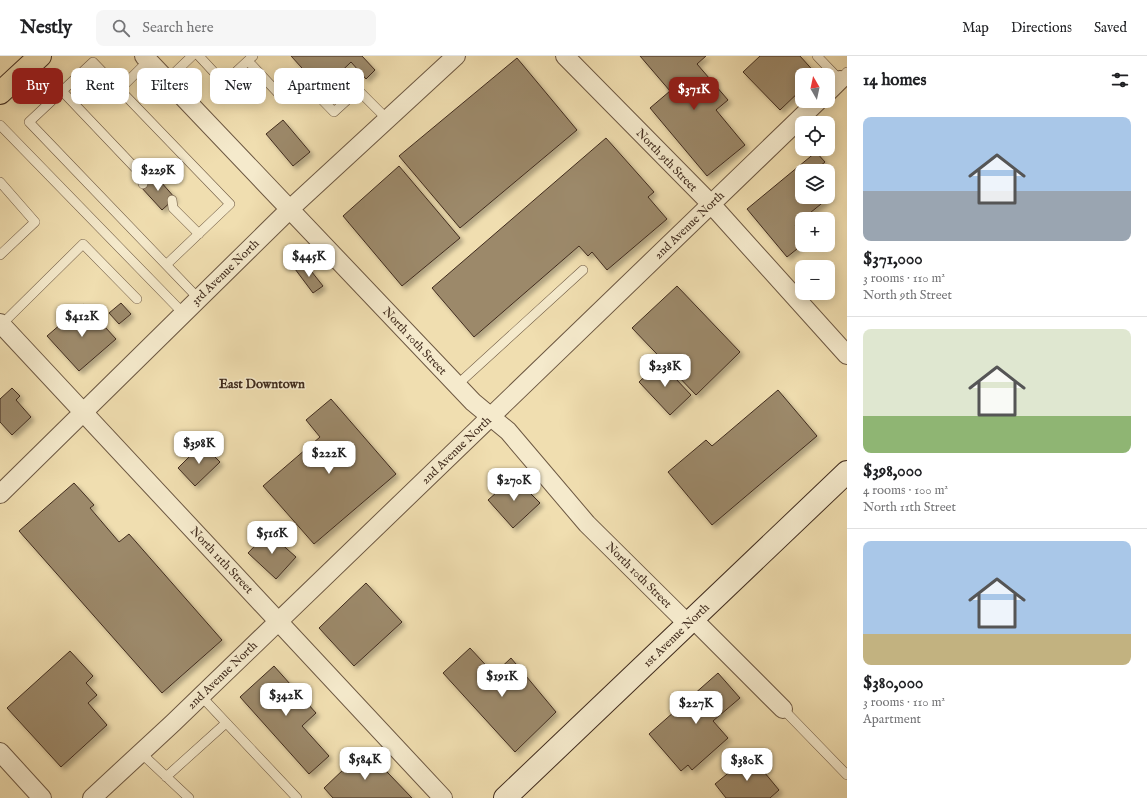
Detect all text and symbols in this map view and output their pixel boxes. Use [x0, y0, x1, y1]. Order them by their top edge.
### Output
search box [96, 10, 376, 46]
text: Nestly [20, 16, 72, 40]
icon: search [110, 17, 132, 39]
text: Search here [142, 18, 214, 37]
text: Map [962, 19, 989, 37]
text: Directions [1011, 19, 1072, 37]
text: Saved [1094, 19, 1127, 37]
chip: Buy [12, 68, 63, 104]
chip: Rent [71, 68, 129, 104]
chip: Filters [137, 68, 202, 104]
chip: New [210, 68, 266, 104]
chip: Apartment [274, 68, 364, 104]
north arrow [795, 68, 835, 108]
map controls [795, 68, 835, 300]
icon: filters [1109, 69, 1131, 91]
text: 14 homes [863, 70, 926, 91]
pin: $371K [666, 77, 722, 111]
text: $371K [678, 81, 710, 98]
button: locate [795, 116, 835, 156]
street label: North 9th Street [633, 126, 701, 195]
icon: home [961, 143, 1033, 215]
pin: $229K [130, 158, 186, 192]
text: $229K [141, 162, 175, 179]
button: layers [795, 164, 835, 204]
street label: 2nd Avenue North [651, 188, 728, 263]
button: + [795, 212, 835, 252]
street label: 3rd Avenue North [188, 236, 263, 309]
pin: $445K [281, 244, 337, 278]
text: $445K [292, 248, 326, 265]
text: $371,000 [863, 249, 923, 270]
button: − [795, 260, 835, 300]
text: 3 rooms · 110 m² [863, 270, 945, 287]
text: North 9th Street [863, 287, 952, 304]
pin: $412K [54, 304, 110, 338]
street label: North 10th Street [379, 304, 450, 378]
text: $412K [65, 308, 99, 325]
pin: $238K [637, 354, 693, 388]
icon: home [961, 355, 1033, 427]
text: $238K [649, 358, 681, 375]
district label: East Downtown [219, 376, 305, 393]
street label: 2nd Avenue North [418, 413, 495, 488]
pin: $398K [171, 431, 227, 465]
text: $398K [183, 435, 215, 452]
pin: $222K [301, 441, 357, 475]
text: $222K [312, 445, 346, 462]
text: $398,000 [863, 461, 922, 482]
pin: $270K [486, 468, 542, 502]
text: $270K [496, 472, 532, 489]
text: 4 rooms · 100 m² [863, 482, 948, 499]
text: North 11th Street [863, 499, 956, 516]
pin: $516K [244, 521, 300, 555]
street label: North 11th Street [187, 524, 256, 597]
text: $516K [256, 525, 288, 542]
street label: North 10th Street [602, 539, 675, 612]
icon: home [961, 567, 1033, 639]
street label: 1st Avenue North [640, 600, 713, 671]
street label: 2nd Avenue North [184, 638, 261, 713]
pin: $191K [474, 664, 530, 698]
text: $191K [486, 668, 518, 685]
text: $380,000 [863, 673, 923, 694]
pin: $342K [258, 683, 314, 717]
text: $342K [269, 687, 303, 704]
pin: $227K [668, 691, 724, 725]
text: 3 rooms · 110 m² [863, 694, 945, 711]
text: $227K [679, 695, 713, 712]
text: Apartment [863, 711, 921, 728]
pin: $584K [337, 747, 393, 781]
pin: $380K [719, 748, 775, 782]
text: $584K [349, 751, 381, 768]
text: $380K [731, 752, 763, 769]

